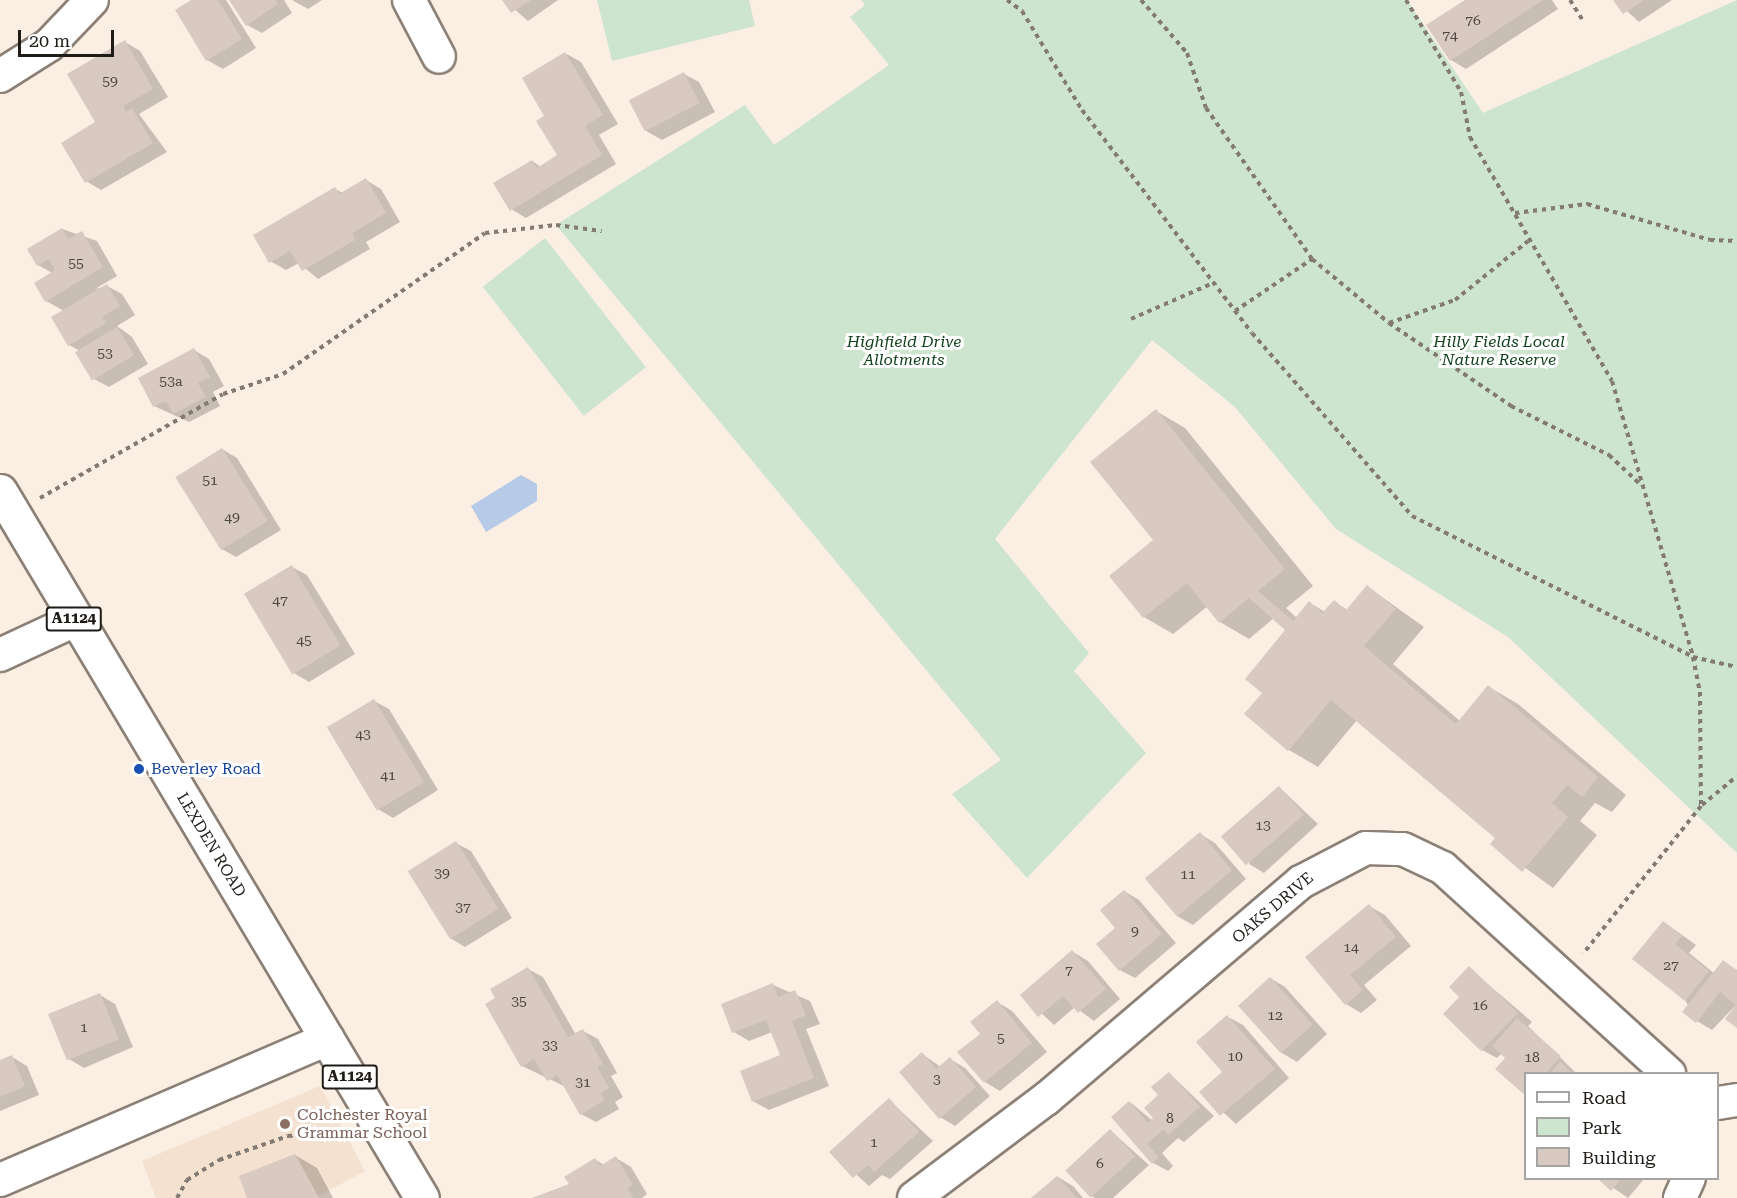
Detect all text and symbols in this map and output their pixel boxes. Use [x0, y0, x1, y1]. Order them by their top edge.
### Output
house number: 76 [1465, 12, 1481, 28]
scale bar [21, 18, 117, 56]
house number: 74 [1442, 27, 1458, 43]
text: 20 m [29, 30, 70, 51]
house number: 59 [102, 73, 118, 89]
house number: 55 [68, 255, 84, 271]
park label: Highfield Drive Allotments [847, 332, 961, 370]
park label: Hilly Fields Local Nature Reserve [1433, 332, 1565, 370]
house number: 53 [97, 345, 113, 361]
house number: 53a [159, 373, 183, 389]
house number: 51 [202, 472, 218, 488]
house number: 49 [224, 509, 240, 525]
house number: 47 [272, 592, 288, 608]
road number: A1124 [46, 607, 103, 631]
house number: 45 [296, 632, 312, 648]
house number: 43 [355, 726, 371, 742]
place label: Beverley Road [151, 759, 261, 779]
marker: Beverley Road [132, 762, 146, 776]
house number: 41 [380, 767, 396, 783]
street label: LEXDEN ROAD [172, 789, 250, 901]
house number: 13 [1255, 817, 1271, 833]
house number: 39 [434, 865, 450, 881]
house number: 11 [1180, 866, 1196, 882]
street label: OAKS DRIVE [1228, 868, 1318, 948]
house number: 37 [455, 899, 471, 915]
house number: 9 [1131, 923, 1139, 939]
house number: 14 [1343, 939, 1359, 955]
house number: 27 [1663, 957, 1679, 973]
house number: 7 [1065, 962, 1073, 978]
house number: 35 [511, 993, 527, 1009]
house number: 16 [1472, 997, 1488, 1013]
house number: 12 [1267, 1007, 1283, 1023]
house number: 1 [80, 1019, 88, 1035]
house number: 5 [997, 1030, 1005, 1046]
house number: 33 [542, 1037, 558, 1053]
house number: 10 [1227, 1048, 1243, 1064]
house number: 18 [1524, 1049, 1540, 1065]
road number: A1124 [322, 1065, 378, 1089]
house number: 3 [933, 1071, 941, 1087]
legend [1524, 1072, 1719, 1180]
house number: 31 [575, 1074, 591, 1090]
text: Road [1582, 1087, 1626, 1108]
place label: Colchester Royal Grammar School [297, 1105, 427, 1143]
house number: 8 [1166, 1110, 1174, 1126]
marker: Colchester Royal Grammar School [278, 1117, 292, 1131]
text: Park [1582, 1117, 1622, 1138]
house number: 1 [870, 1134, 878, 1150]
text: Building [1582, 1147, 1656, 1168]
house number: 6 [1096, 1155, 1104, 1171]

